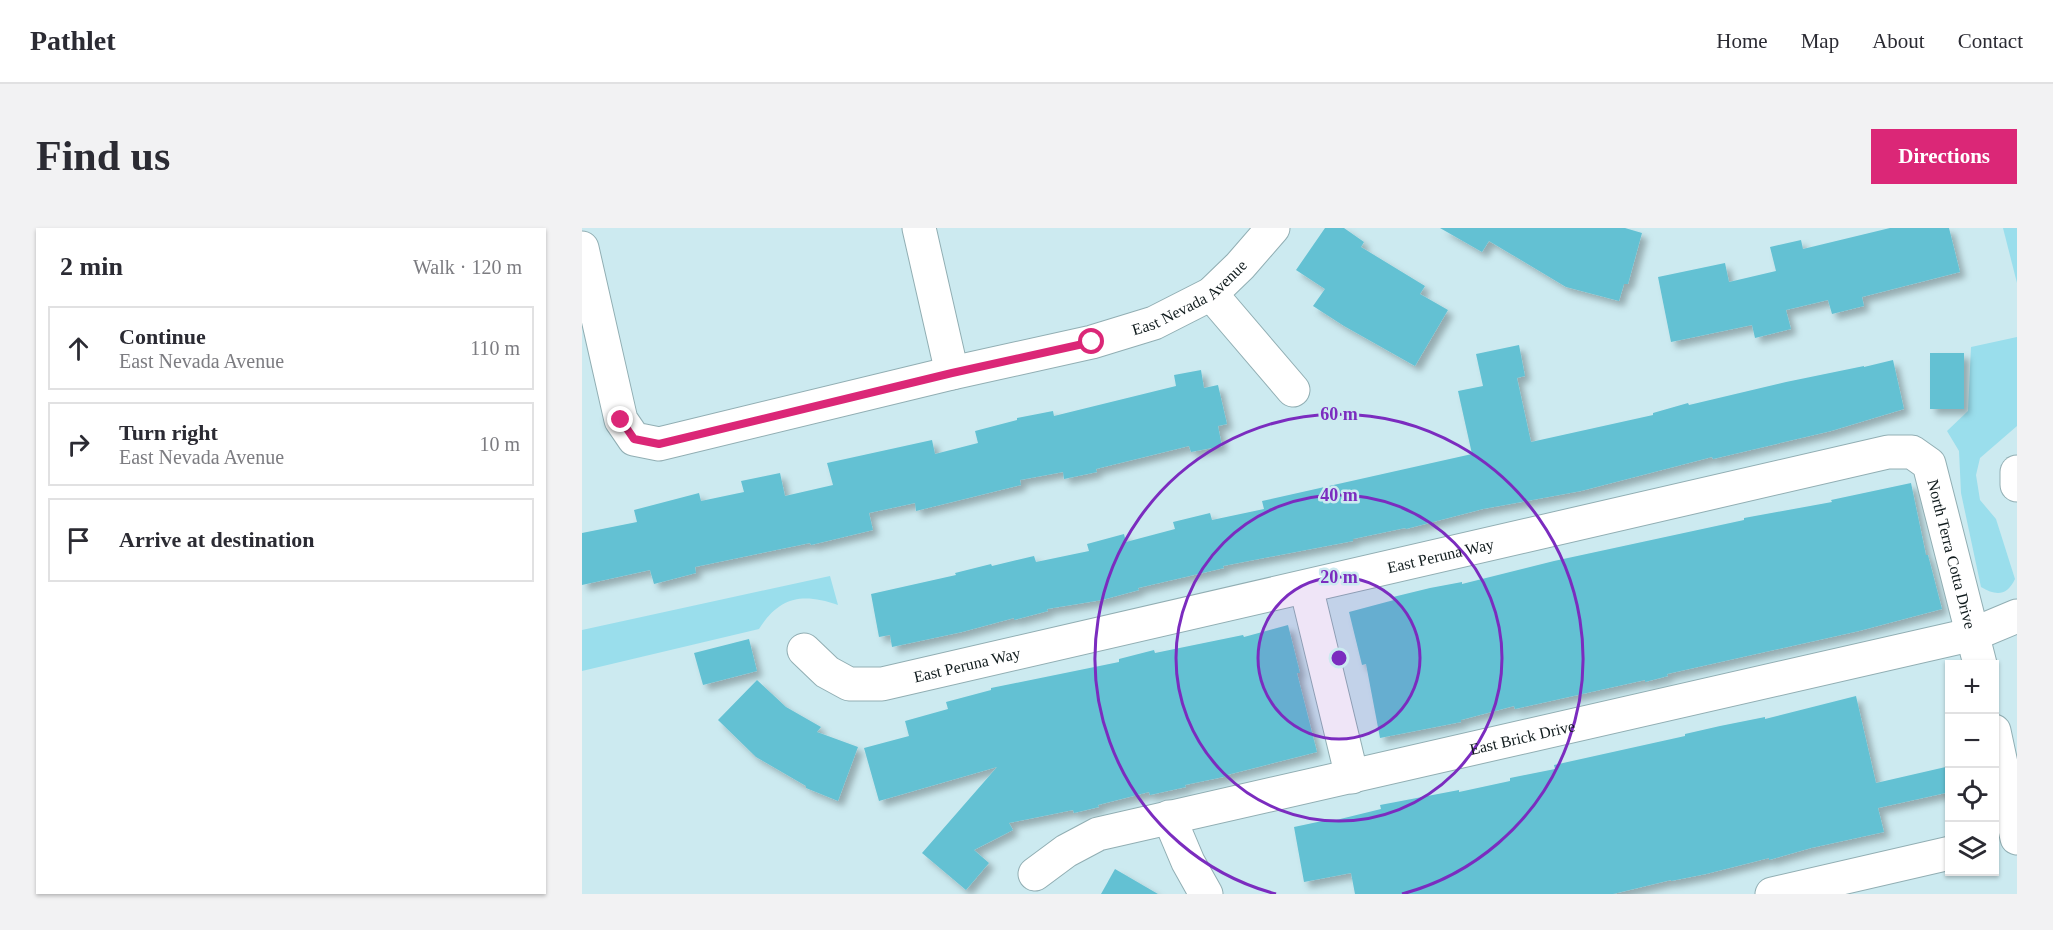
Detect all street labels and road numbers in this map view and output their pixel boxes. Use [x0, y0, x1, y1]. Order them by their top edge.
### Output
street label: East Nevada Avenue [1130, 256, 1250, 338]
street label: North Terra Cotta Drive [1925, 477, 1979, 631]
street label: East Peruna Way [1386, 535, 1496, 576]
street label: East Peruna Way [912, 644, 1022, 685]
street label: East Brick Drive [1468, 717, 1577, 757]

